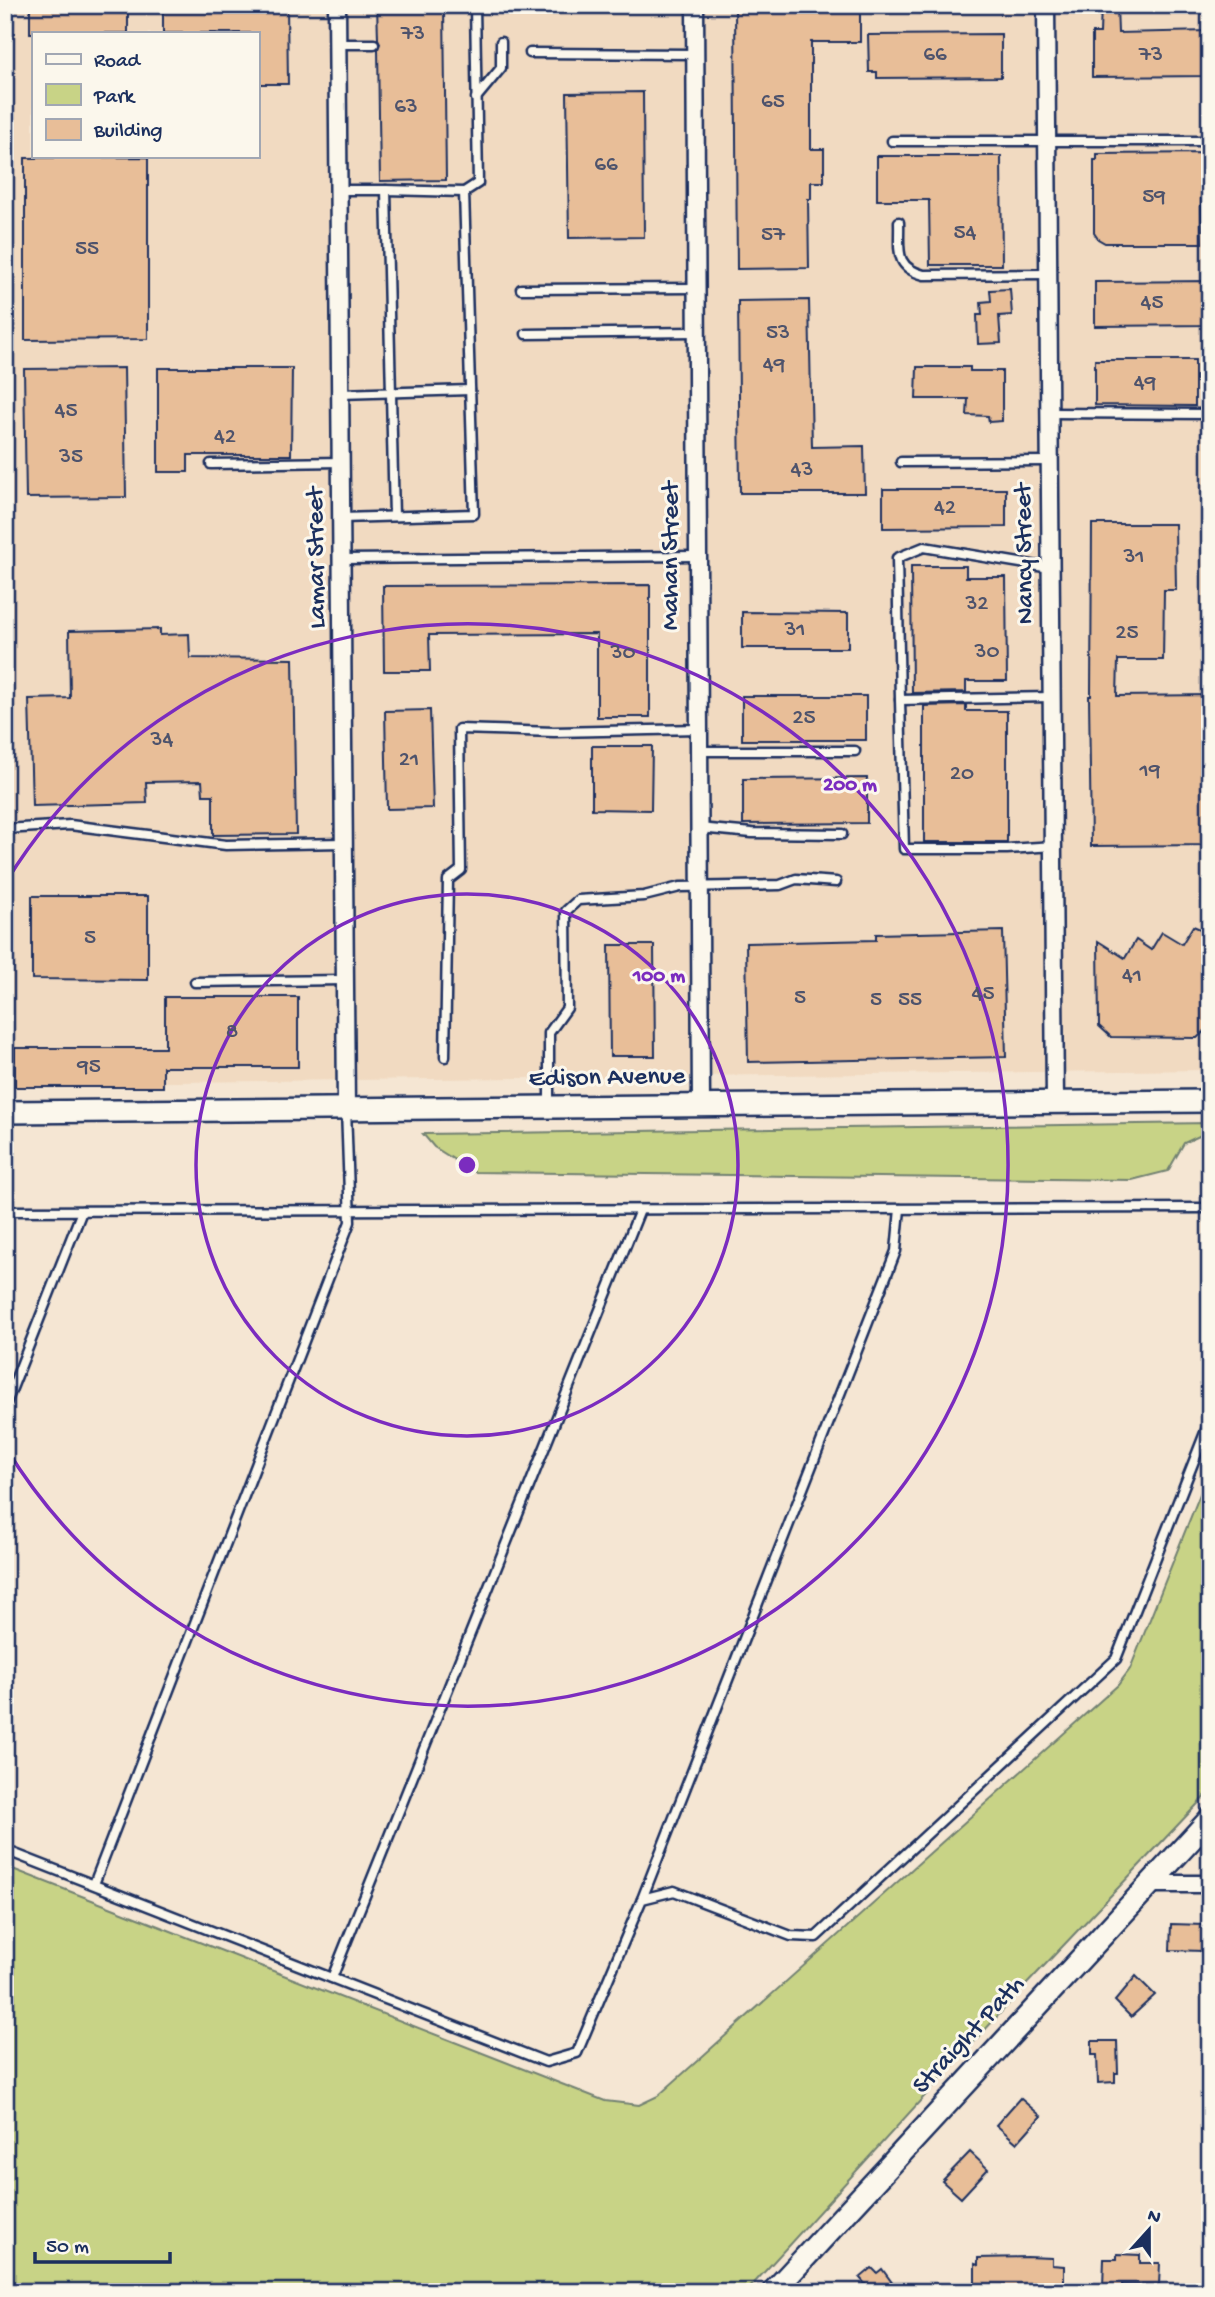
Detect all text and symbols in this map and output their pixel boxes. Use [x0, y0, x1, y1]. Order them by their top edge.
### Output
house number: 73 [400, 21, 425, 48]
legend [32, 32, 259, 158]
house number: 66 [923, 42, 947, 69]
house number: 73 [1138, 42, 1163, 69]
text: Road [94, 50, 142, 75]
text: Park [93, 86, 137, 111]
house number: 65 [761, 89, 785, 116]
house number: 63 [394, 94, 418, 121]
text: Building [93, 120, 163, 145]
house number: 66 [594, 152, 618, 179]
house number: 59 [1142, 184, 1166, 211]
house number: 54 [954, 220, 977, 247]
house number: 57 [761, 222, 786, 249]
house number: 55 [75, 236, 99, 263]
house number: 45 [1141, 290, 1163, 317]
house number: 53 [766, 320, 790, 347]
house number: 49 [763, 352, 786, 379]
house number: 49 [1134, 370, 1157, 397]
house number: 45 [55, 398, 77, 425]
house number: 42 [214, 424, 236, 451]
house number: 35 [58, 444, 83, 471]
house number: 43 [791, 457, 813, 484]
street label: Mahan Street [657, 479, 688, 630]
street label: Nancy Street [1009, 481, 1043, 625]
street label: Lamar Street [301, 485, 335, 629]
house number: 42 [934, 495, 956, 522]
house number: 31 [1122, 544, 1145, 571]
house number: 32 [964, 591, 989, 618]
house number: 31 [783, 617, 806, 644]
house number: 25 [1115, 620, 1139, 647]
house number: 30 [974, 639, 1000, 666]
house number: 30 [610, 640, 636, 667]
house number: 25 [792, 705, 816, 732]
house number: 34 [150, 727, 174, 754]
house number: 21 [399, 747, 419, 774]
house number: 19 [1139, 758, 1161, 785]
house number: 20 [950, 761, 974, 788]
text: 200 m [823, 774, 877, 799]
house number: 5 [84, 925, 96, 952]
house number: 41 [1122, 963, 1142, 990]
text: 100 m [632, 965, 685, 990]
house number: 45 [972, 981, 994, 1008]
house number: 5 [794, 985, 806, 1012]
house number: 5 [870, 987, 882, 1014]
house number: 55 [898, 987, 922, 1014]
house number: 8 [226, 1019, 238, 1046]
house number: 95 [76, 1054, 101, 1081]
street label: Edison Avenue [528, 1062, 686, 1096]
centre of rings [455, 1153, 479, 1177]
street label: Straight Path [907, 1970, 1033, 2102]
north arrow [1114, 2196, 1184, 2266]
text: N [1144, 2204, 1164, 2230]
scale bar [35, 2220, 170, 2264]
text: 50 m [46, 2236, 89, 2261]

